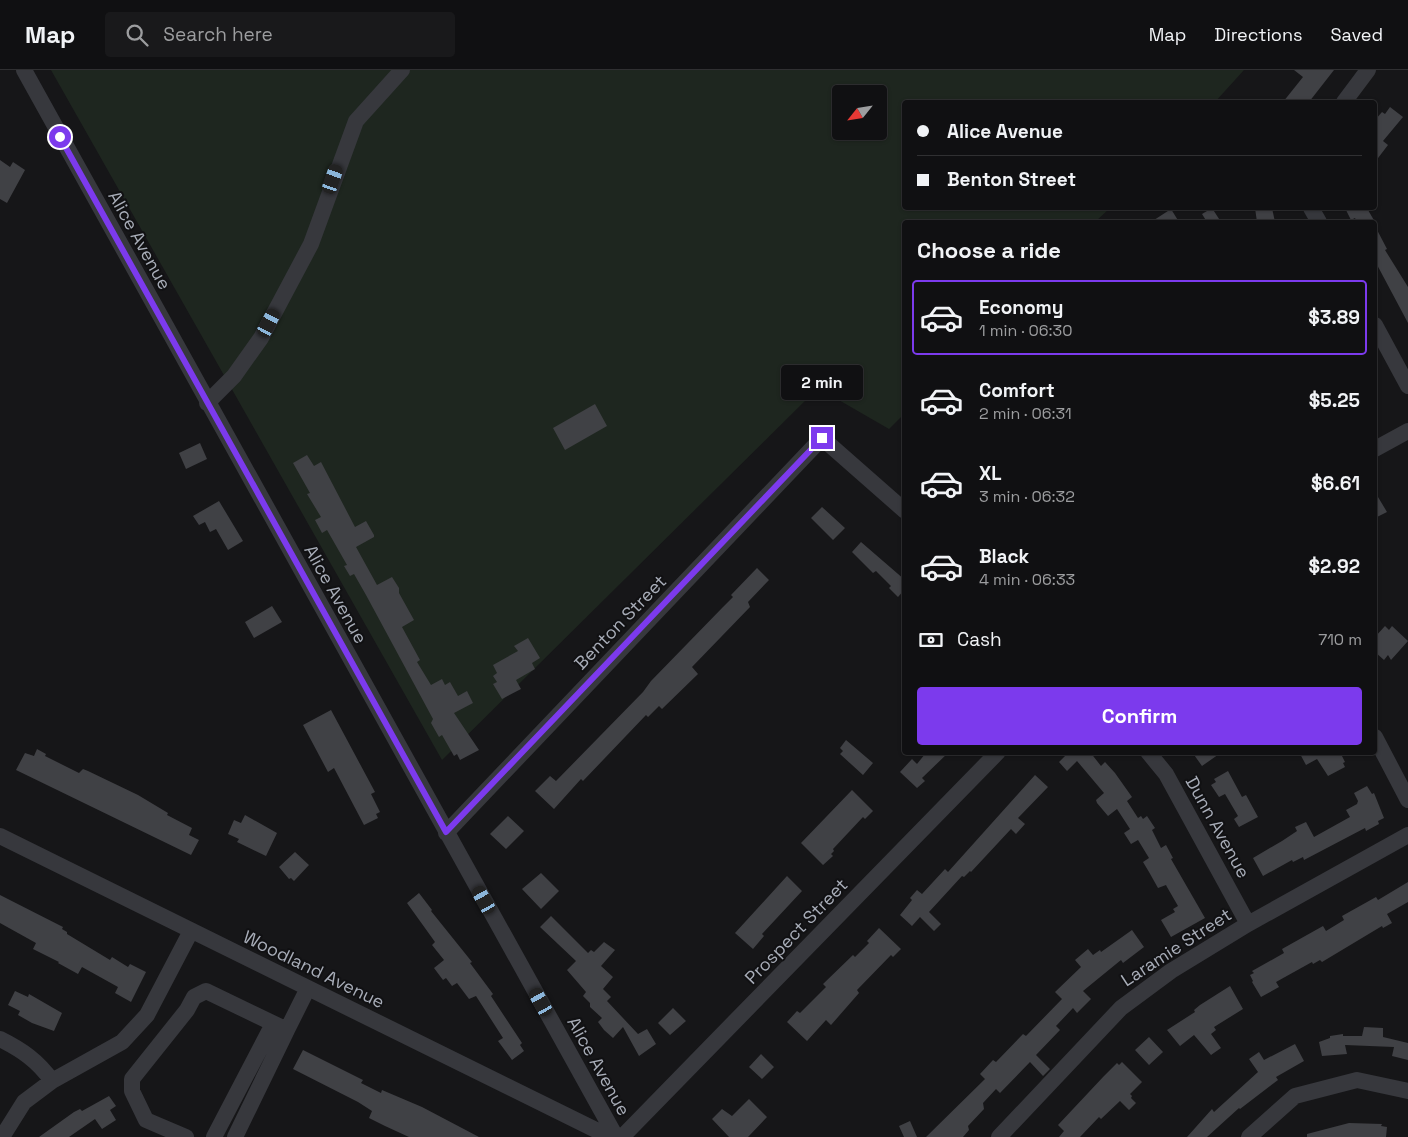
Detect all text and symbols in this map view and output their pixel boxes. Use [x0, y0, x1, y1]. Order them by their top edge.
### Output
search box [105, 12, 455, 57]
text: Map [25, 19, 75, 50]
icon: search [123, 21, 151, 49]
text: Search here [163, 22, 273, 47]
text: Map [1149, 23, 1186, 46]
text: Directions [1214, 23, 1303, 46]
text: Saved [1331, 23, 1383, 46]
north arrow [832, 85, 888, 140]
map controls [832, 85, 887, 140]
text: Alice Avenue [947, 119, 1063, 144]
route start [49, 126, 71, 148]
car [321, 162, 344, 196]
text: Benton Street [947, 167, 1076, 192]
street label: Alice Avenue [103, 187, 177, 293]
text: Choose a ride [917, 236, 1061, 264]
icon: car [919, 295, 964, 340]
text: Economy [979, 295, 1063, 320]
text: $3.89 [1308, 305, 1360, 330]
car [255, 306, 282, 340]
text: 1 min · 06:30 [979, 320, 1073, 341]
callout: 2 min [781, 366, 863, 400]
text: 2 min [801, 372, 843, 393]
icon: car [919, 378, 964, 423]
text: Comfort [979, 378, 1055, 403]
text: $5.25 [1309, 388, 1360, 413]
text: 2 min · 06:31 [979, 403, 1072, 424]
route end [811, 427, 833, 449]
icon: car [919, 461, 964, 506]
text: XL [979, 461, 1002, 486]
text: $6.61 [1311, 471, 1360, 496]
text: 3 min · 06:32 [979, 486, 1075, 507]
street label: Alice Avenue [299, 541, 373, 647]
icon: car [919, 544, 964, 589]
text: Black [979, 544, 1029, 569]
text: $2.92 [1309, 554, 1360, 579]
text: 4 min · 06:33 [979, 569, 1075, 590]
street label: Benton Street [569, 570, 671, 674]
icon: cash [917, 626, 945, 654]
text: Cash [957, 627, 1002, 652]
text: 710 m [1318, 629, 1362, 650]
button: Confirm [917, 687, 1362, 745]
street label: Dunn Avenue [1181, 772, 1255, 882]
street label: Prospect Street [740, 873, 852, 989]
car [470, 883, 497, 917]
street label: Laramie Street [1116, 903, 1236, 991]
street label: Woodland Avenue [239, 925, 389, 1013]
car [527, 985, 554, 1019]
street label: Alice Avenue [562, 1013, 636, 1119]

